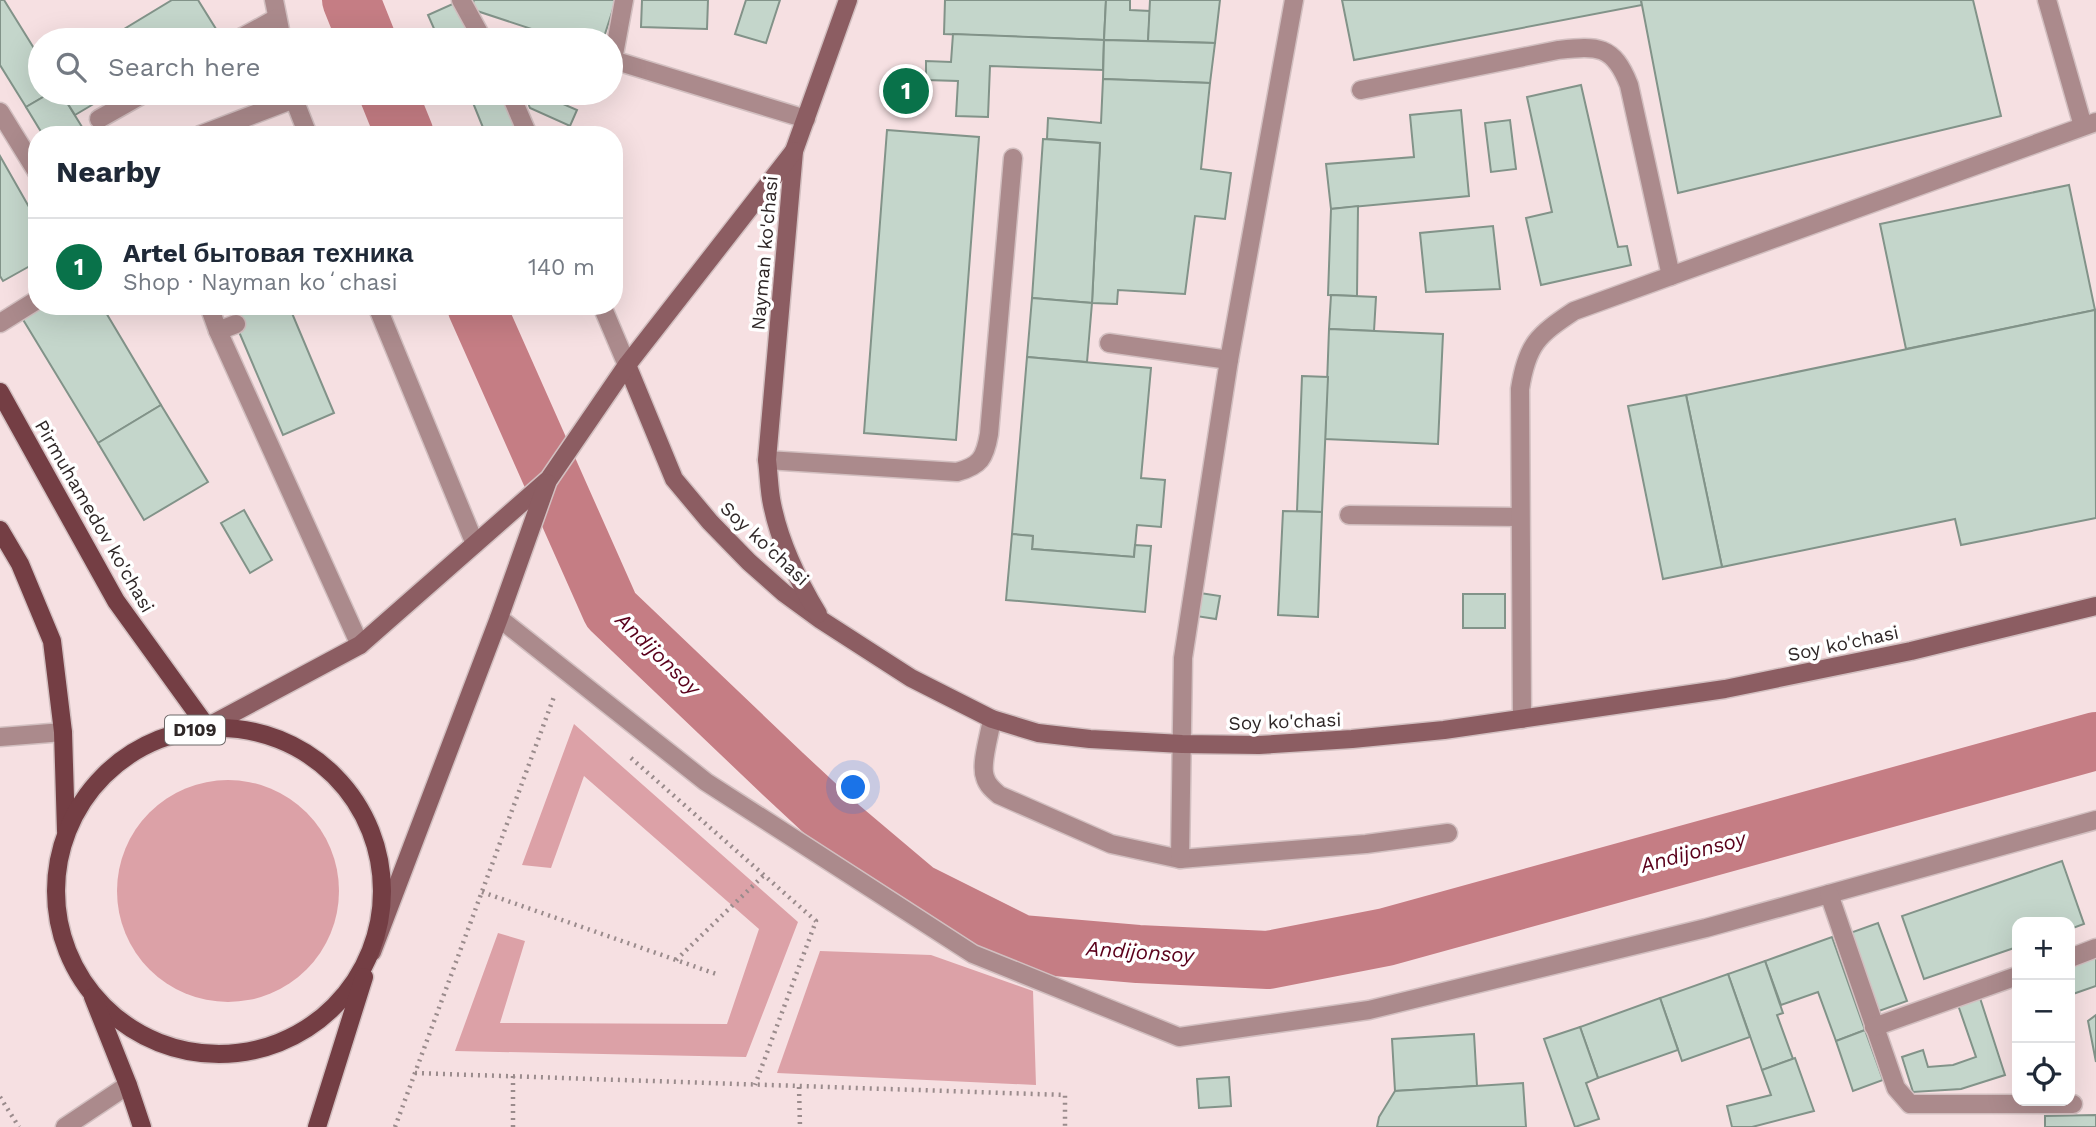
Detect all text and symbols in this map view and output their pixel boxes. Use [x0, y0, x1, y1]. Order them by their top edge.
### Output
search box [28, 28, 623, 105]
icon: search [52, 48, 90, 86]
text: Search here [108, 52, 260, 82]
pin: 1 [883, 65, 929, 117]
text: Nearby [56, 154, 161, 189]
street label: Nayman ko'chasi [746, 175, 783, 331]
text: Artel бытовая техника [123, 238, 413, 268]
text: 1 [74, 254, 84, 281]
text: 140 m [528, 254, 595, 281]
text: Shop · Nayman koʻchasi [123, 269, 398, 296]
street label: Pirmuhamedov ko'chasi [30, 416, 159, 617]
street label: Soy ko'chasi [716, 496, 814, 590]
water label: Andijonsoy [610, 606, 707, 701]
street label: Soy ko'chasi [1786, 621, 1901, 666]
street label: Soy ko'chasi [1228, 708, 1342, 735]
road number: D109 [165, 716, 225, 744]
your location [836, 770, 870, 804]
water label: Andijonsoy [1637, 825, 1750, 878]
map controls [2012, 917, 2075, 1106]
button: + [2012, 917, 2075, 980]
water label: Andijonsoy [1084, 935, 1196, 968]
button: − [2012, 980, 2075, 1043]
button: locate [2012, 1043, 2075, 1106]

